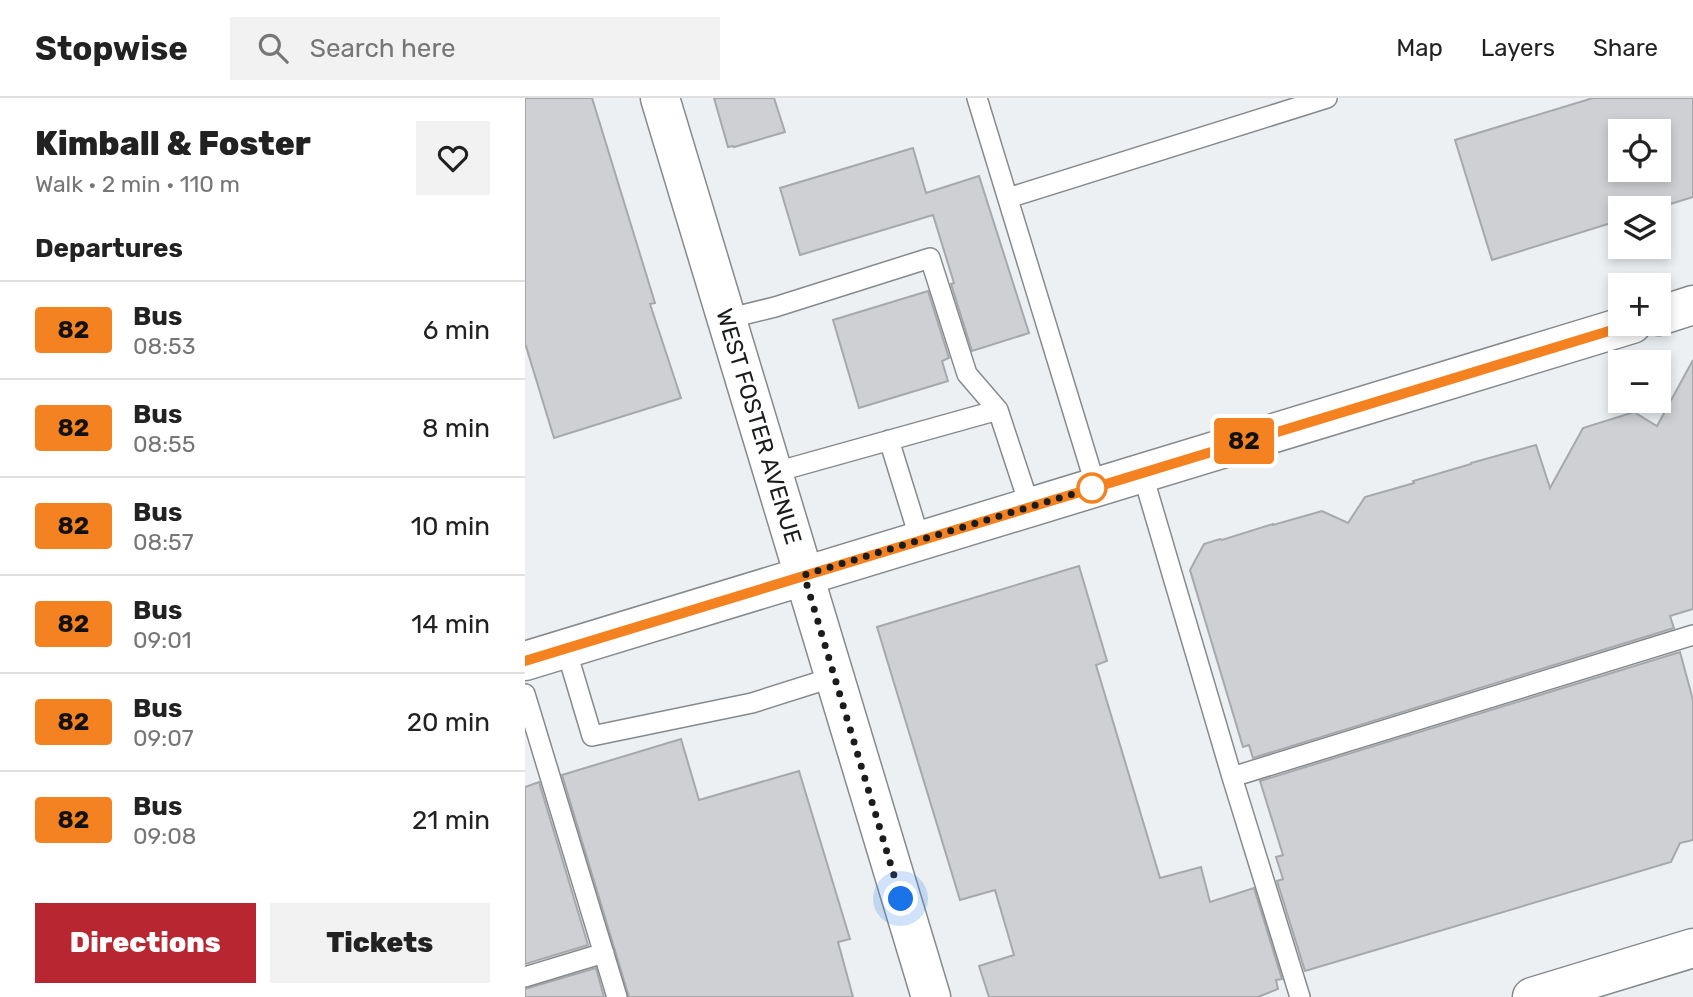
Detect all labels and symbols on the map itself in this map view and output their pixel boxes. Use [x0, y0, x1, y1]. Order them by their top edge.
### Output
street label: WEST FOSTER AVENUE [710, 305, 808, 548]
line badge: 82 [1213, 418, 1275, 464]
unlabelled marker [1077, 473, 1107, 503]
your location [883, 881, 918, 916]

